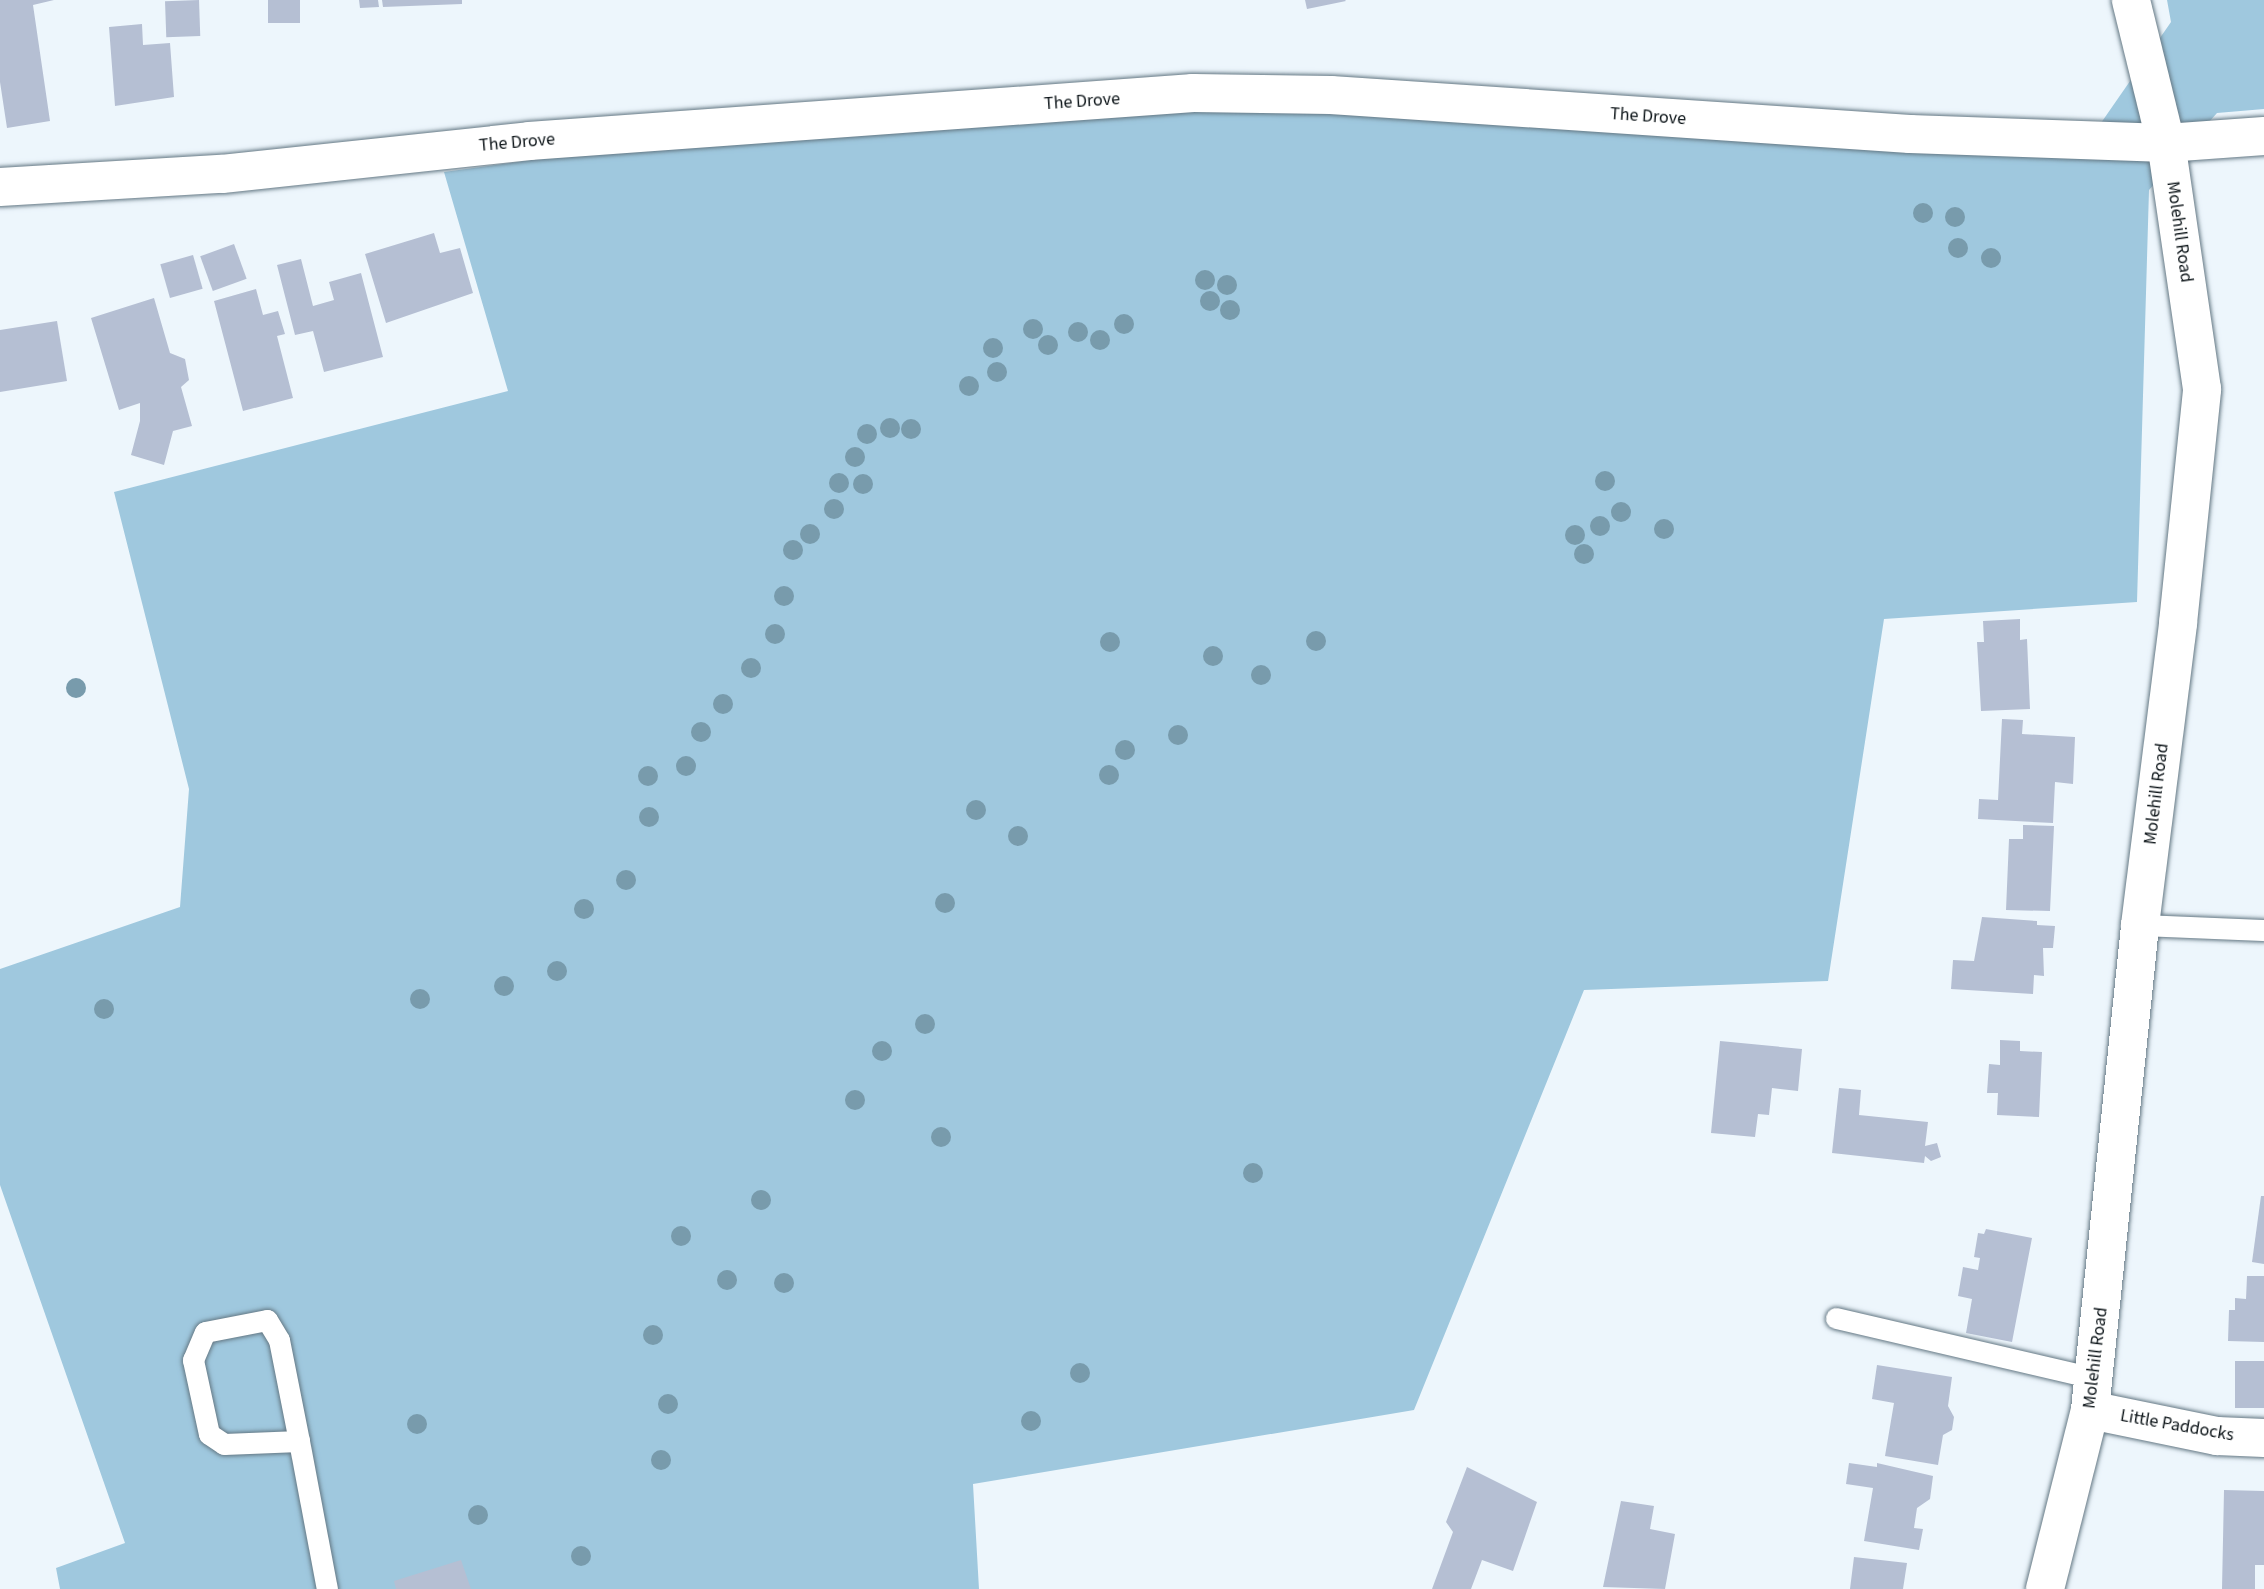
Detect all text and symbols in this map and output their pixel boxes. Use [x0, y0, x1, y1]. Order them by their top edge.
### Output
street label: The Drove [1043, 89, 1121, 115]
street label: The Drove [1609, 104, 1687, 130]
street label: The Drove [478, 129, 556, 157]
street label: Molehill Road [2161, 180, 2197, 284]
street label: Molehill Road [2140, 742, 2174, 846]
street label: Molehill Road [2079, 1306, 2113, 1410]
street label: Little Paddocks [2119, 1405, 2235, 1447]

